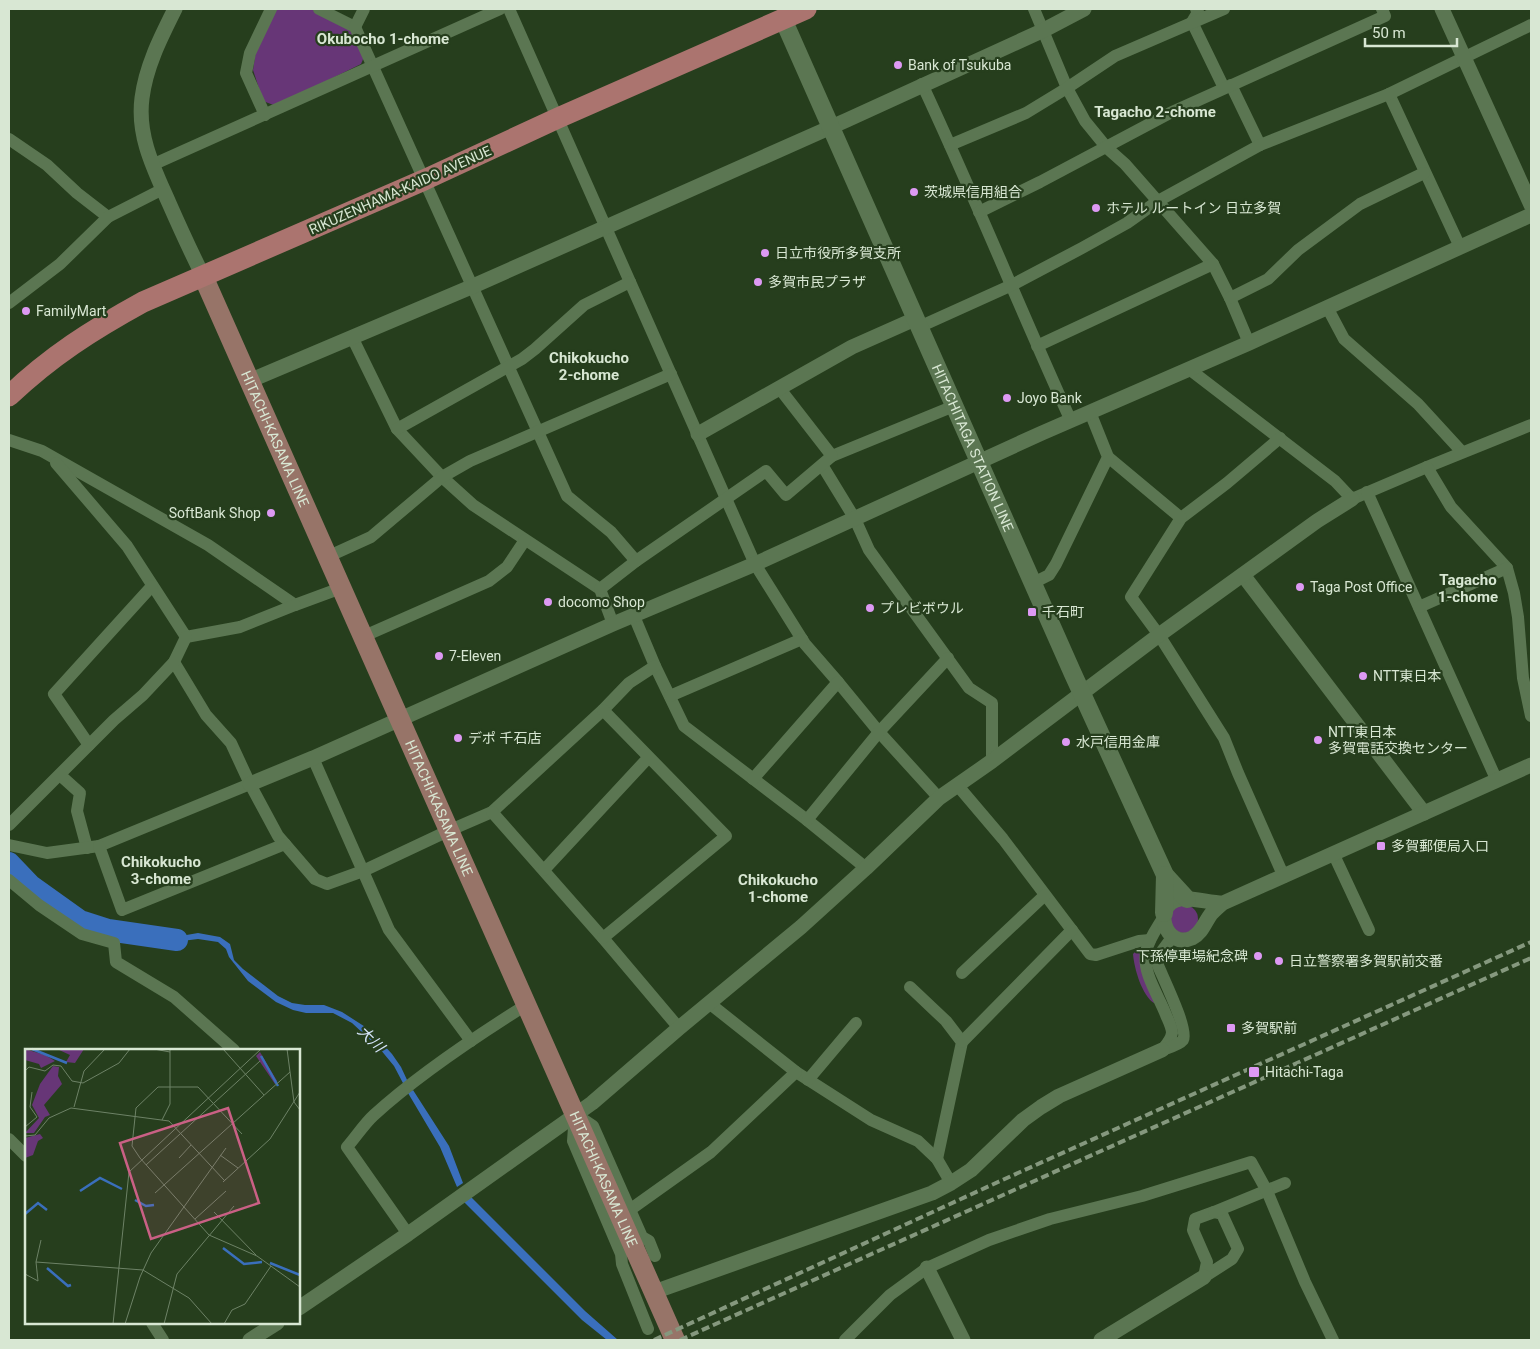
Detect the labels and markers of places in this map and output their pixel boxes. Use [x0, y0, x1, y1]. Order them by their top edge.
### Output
place label: Bank of Tsukuba [908, 57, 1011, 73]
marker: Bank of Tsukuba [892, 59, 904, 71]
place label: 茨城県信用組合 [924, 184, 1022, 200]
marker: 茨城県信用組合 [908, 186, 920, 198]
place label: ホテル ルートイン 日立多賀 [1106, 200, 1281, 216]
marker: ホテル ルートイン 日立多賀 [1090, 202, 1102, 214]
place label: 日立市役所多賀支所 [775, 245, 901, 261]
marker: 日立市役所多賀支所 [759, 247, 771, 259]
place label: 多賀市民プラザ [768, 274, 866, 290]
marker: 多賀市民プラザ [752, 276, 764, 288]
place label: FamilyMart [36, 303, 107, 319]
marker: FamilyMart [20, 305, 32, 317]
place label: Joyo Bank [1017, 390, 1083, 406]
marker: Joyo Bank [1001, 392, 1013, 404]
place label: SoftBank Shop [169, 505, 261, 521]
marker: SoftBank Shop [265, 507, 277, 519]
place label: Taga Post Office [1310, 579, 1412, 595]
marker: Taga Post Office [1294, 581, 1306, 593]
place label: docomo Shop [558, 594, 645, 610]
marker: docomo Shop [542, 596, 554, 608]
place label: プレビボウル [880, 600, 964, 616]
marker: プレビボウル [864, 602, 876, 614]
place label: 千石町 [1042, 604, 1084, 620]
marker: 千石町 [1026, 606, 1038, 618]
place label: 7-Eleven [449, 648, 501, 664]
marker: 7-Eleven [433, 650, 445, 662]
place label: NTT東日本 [1373, 668, 1442, 684]
marker: NTT東日本 [1357, 670, 1369, 682]
place label: NTT東日本 多賀電話交換センター [1328, 724, 1468, 756]
place label: デポ 千石店 [468, 730, 541, 746]
marker: デポ 千石店 [452, 732, 464, 744]
place label: 水戸信用金庫 [1076, 734, 1160, 750]
marker: NTT東日本 多賀電話交換センター [1312, 734, 1324, 746]
marker: 水戸信用金庫 [1060, 736, 1072, 748]
place label: 多賀郵便局入口 [1391, 838, 1489, 854]
marker: 多賀郵便局入口 [1375, 840, 1387, 852]
place label: 下孫停車場紀念碑 [1136, 948, 1248, 964]
marker: 下孫停車場紀念碑 [1252, 950, 1264, 962]
place label: 日立警察署多賀駅前交番 [1289, 953, 1443, 969]
marker: 日立警察署多賀駅前交番 [1273, 955, 1285, 967]
place label: 多賀駅前 [1241, 1020, 1297, 1036]
marker: 多賀駅前 [1225, 1022, 1237, 1034]
place label: Hitachi-Taga [1265, 1064, 1344, 1080]
marker: Hitachi-Taga [1247, 1065, 1261, 1079]

